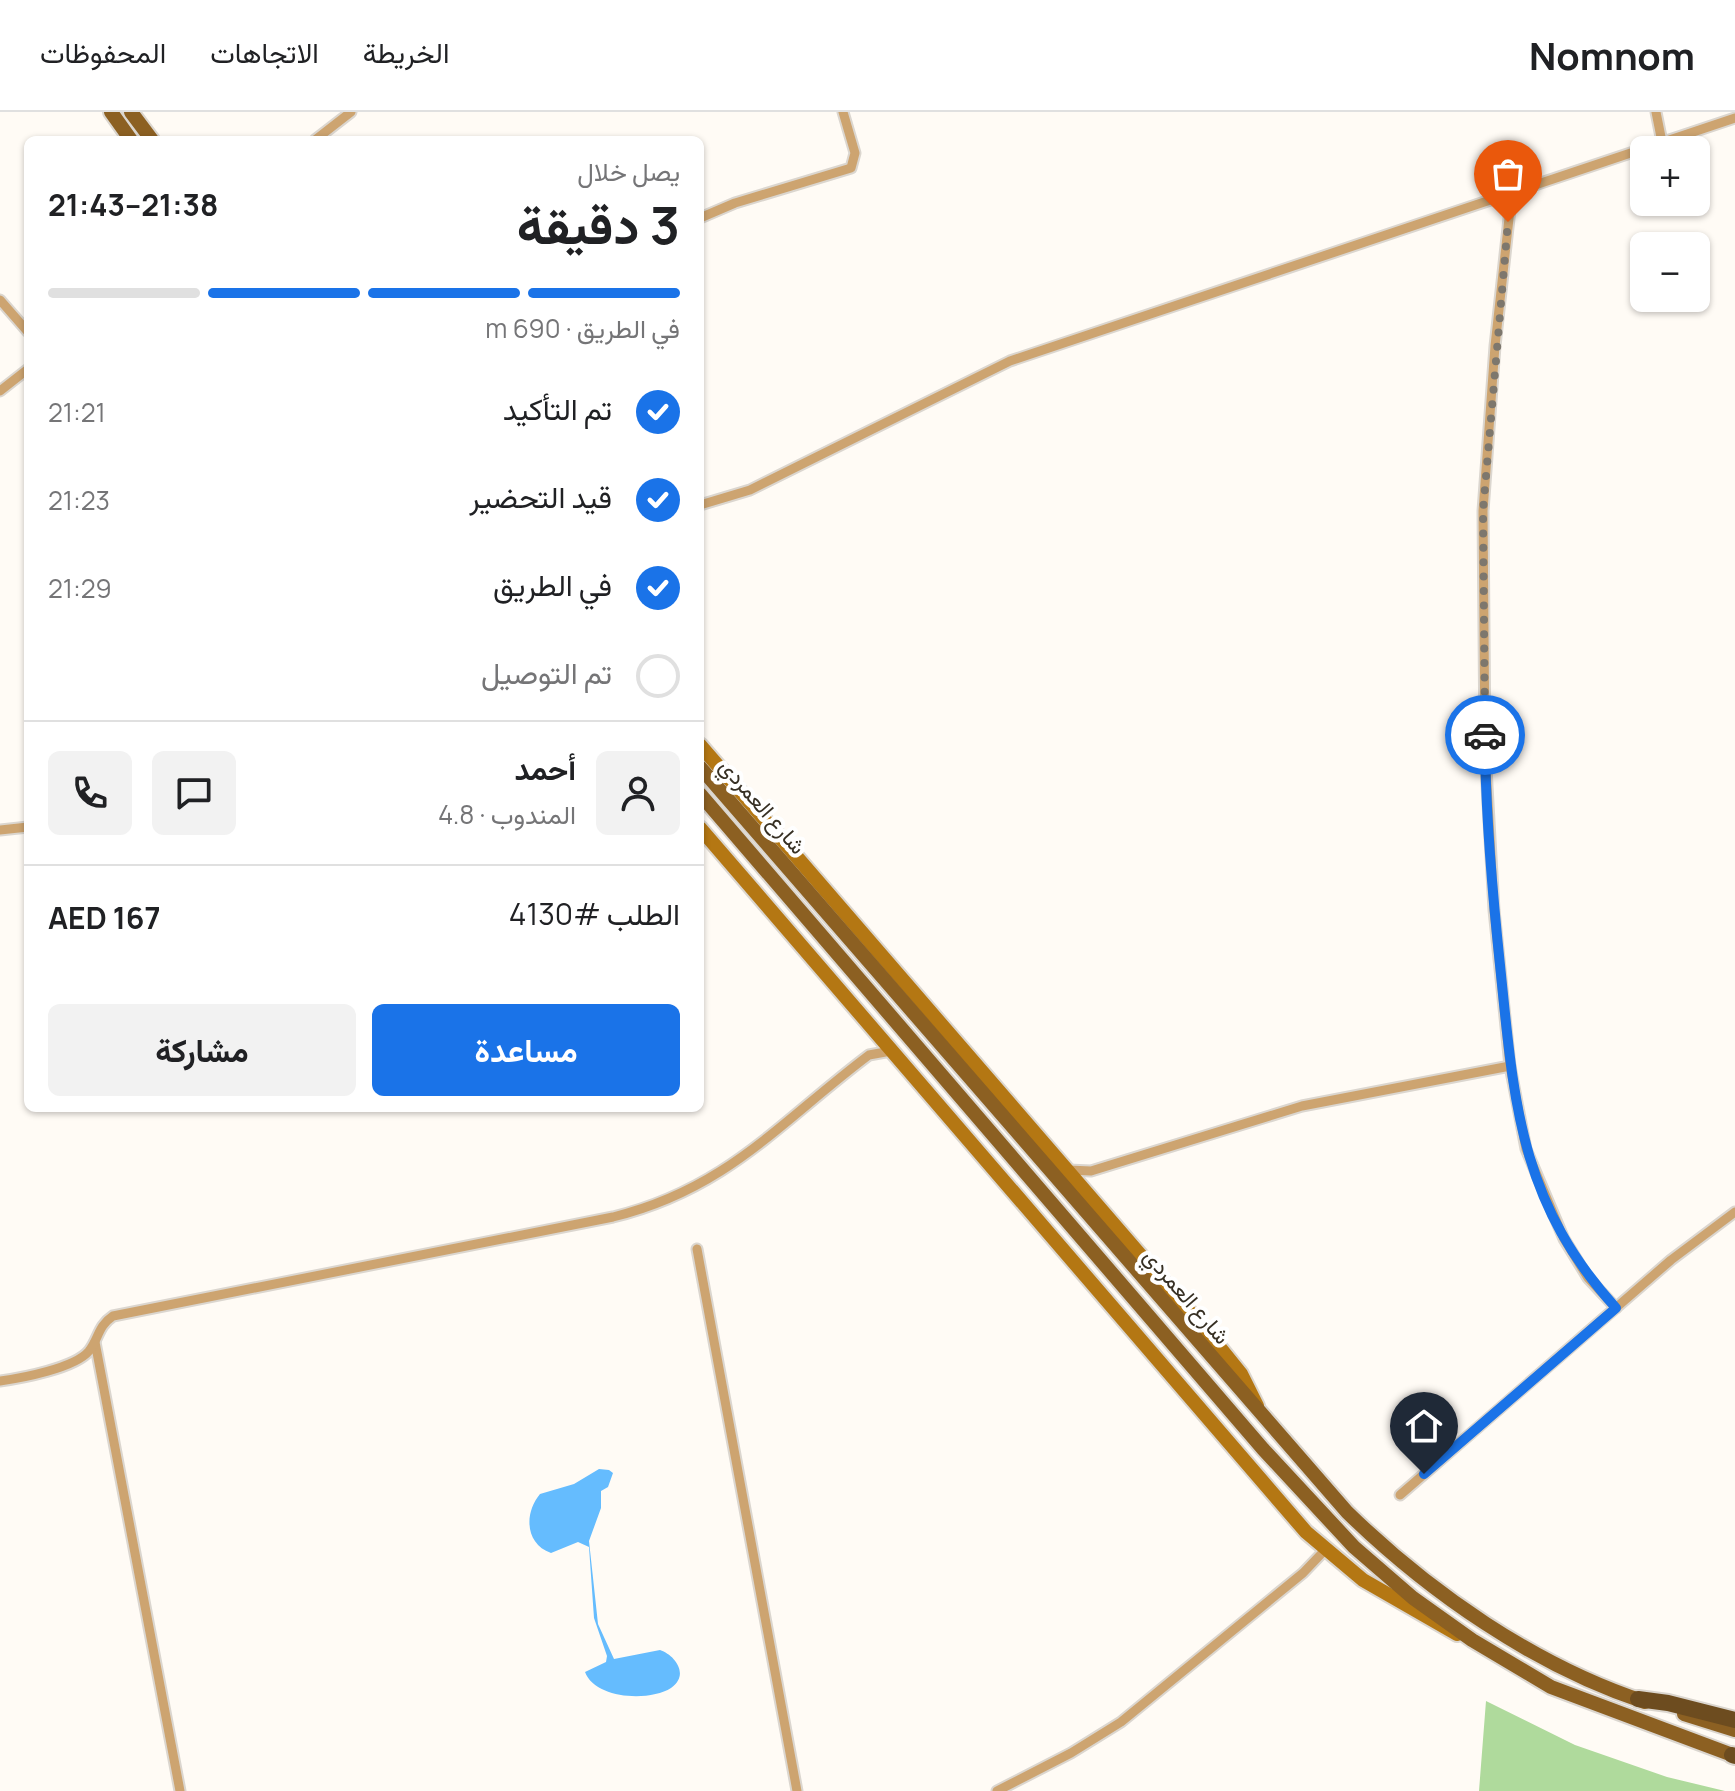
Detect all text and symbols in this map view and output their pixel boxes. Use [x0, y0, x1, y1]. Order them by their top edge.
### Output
text: Nomnom [1529, 29, 1695, 81]
text: المحفوظات [40, 33, 166, 71]
text: الاتجاهات [210, 33, 319, 71]
text: الخريطة [363, 33, 449, 71]
map controls [1630, 136, 1710, 312]
button: + [1630, 136, 1710, 216]
pin [1474, 140, 1542, 222]
icon: bag [1486, 152, 1530, 196]
text: يصل خلال [577, 153, 680, 189]
text: 21:38–21:43 [48, 184, 218, 225]
text: 3 دقيقة [517, 189, 680, 260]
button: − [1630, 232, 1710, 312]
text: في الطريق · 690 m [485, 310, 680, 346]
text: تم التأكيد [503, 388, 612, 429]
icon: check [636, 390, 680, 434]
text: 21:21 [48, 394, 106, 430]
text: قيد التحضير [469, 476, 612, 517]
icon: check [636, 478, 680, 522]
text: 21:23 [48, 482, 110, 518]
text: في الطريق [493, 564, 612, 605]
icon: check [636, 566, 680, 610]
text: 21:29 [48, 570, 112, 606]
text: تم التوصيل [481, 652, 612, 693]
courier [1445, 695, 1525, 775]
icon: car [1463, 713, 1507, 757]
text: أحمد [514, 748, 576, 789]
button: phone [48, 751, 132, 835]
button: chat [152, 751, 236, 835]
button: person [596, 751, 680, 835]
street label: شارع العمردي [710, 752, 813, 863]
text: المندوب · 4.8 [438, 796, 576, 832]
text: الطلب #4130 [509, 893, 680, 934]
text: AED 167 [48, 897, 160, 938]
button: مشاركة [48, 1004, 356, 1096]
button: مساعدة [372, 1004, 680, 1096]
street label: شارع العمردي [1134, 1242, 1237, 1353]
pin [1390, 1392, 1458, 1474]
icon: home [1402, 1404, 1446, 1448]

